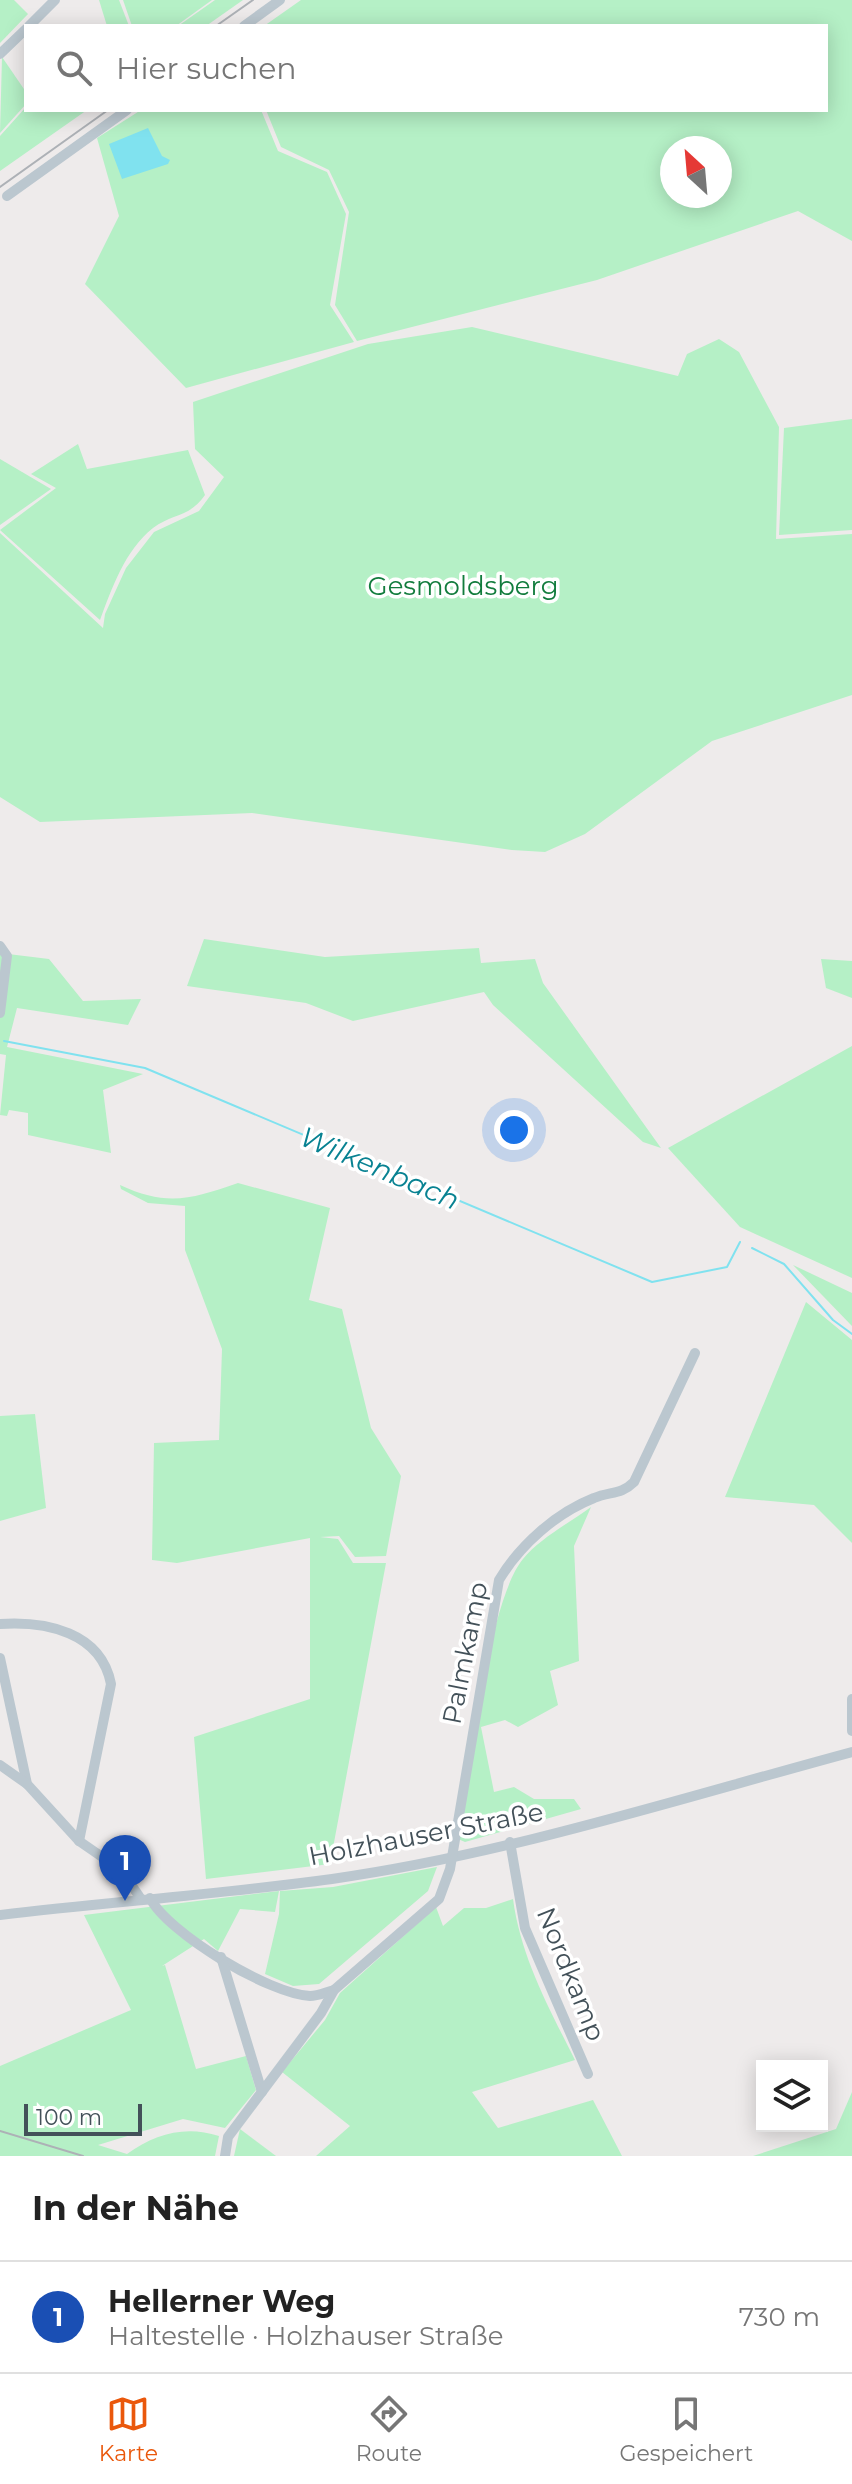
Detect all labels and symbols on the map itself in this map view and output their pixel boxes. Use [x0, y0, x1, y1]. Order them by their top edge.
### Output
north arrow [660, 136, 732, 208]
park label: Gesmoldsberg [368, 570, 558, 602]
your location [494, 1110, 534, 1150]
water label: Wilkenbach [295, 1119, 465, 1217]
street label: Palmkamp [436, 1579, 494, 1727]
street label: Holzhauser Straße [306, 1796, 546, 1872]
pin: 1 [99, 1835, 151, 1901]
street label: Nordkamp [530, 1903, 612, 2045]
scale bar [24, 2100, 142, 2136]

